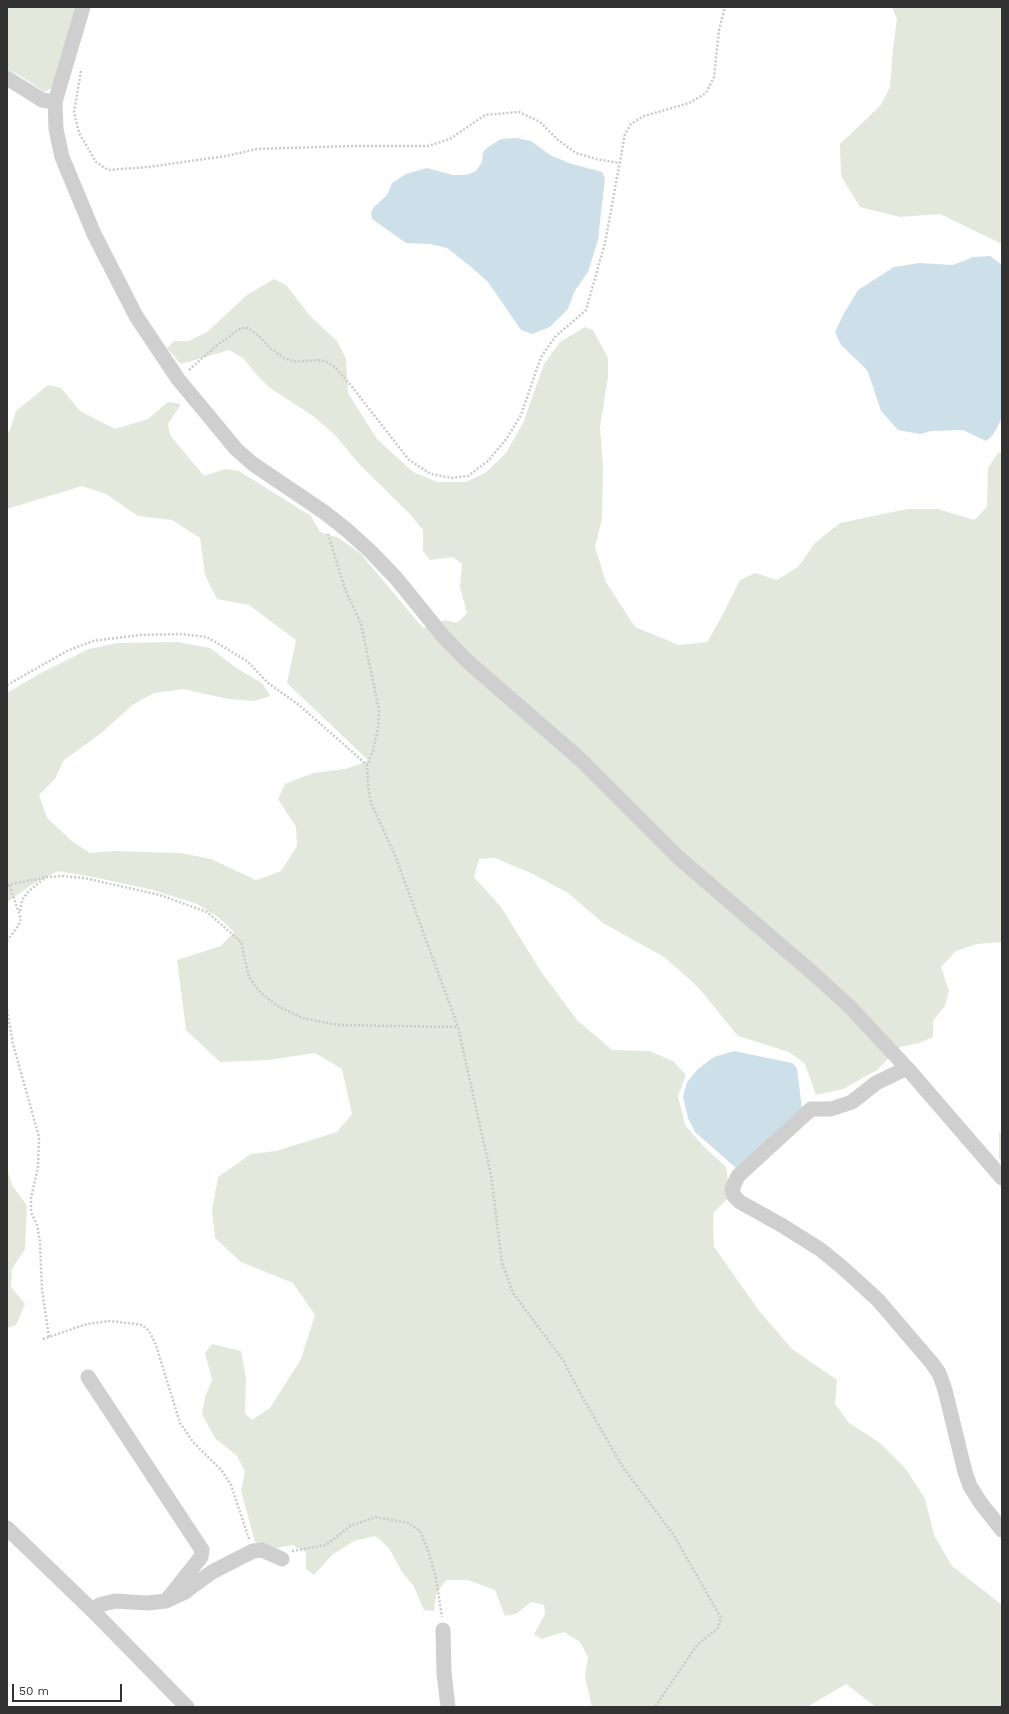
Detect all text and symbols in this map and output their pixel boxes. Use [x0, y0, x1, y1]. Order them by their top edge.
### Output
scale bar [14, 1676, 124, 1702]
text: 50 m [19, 1684, 49, 1698]

